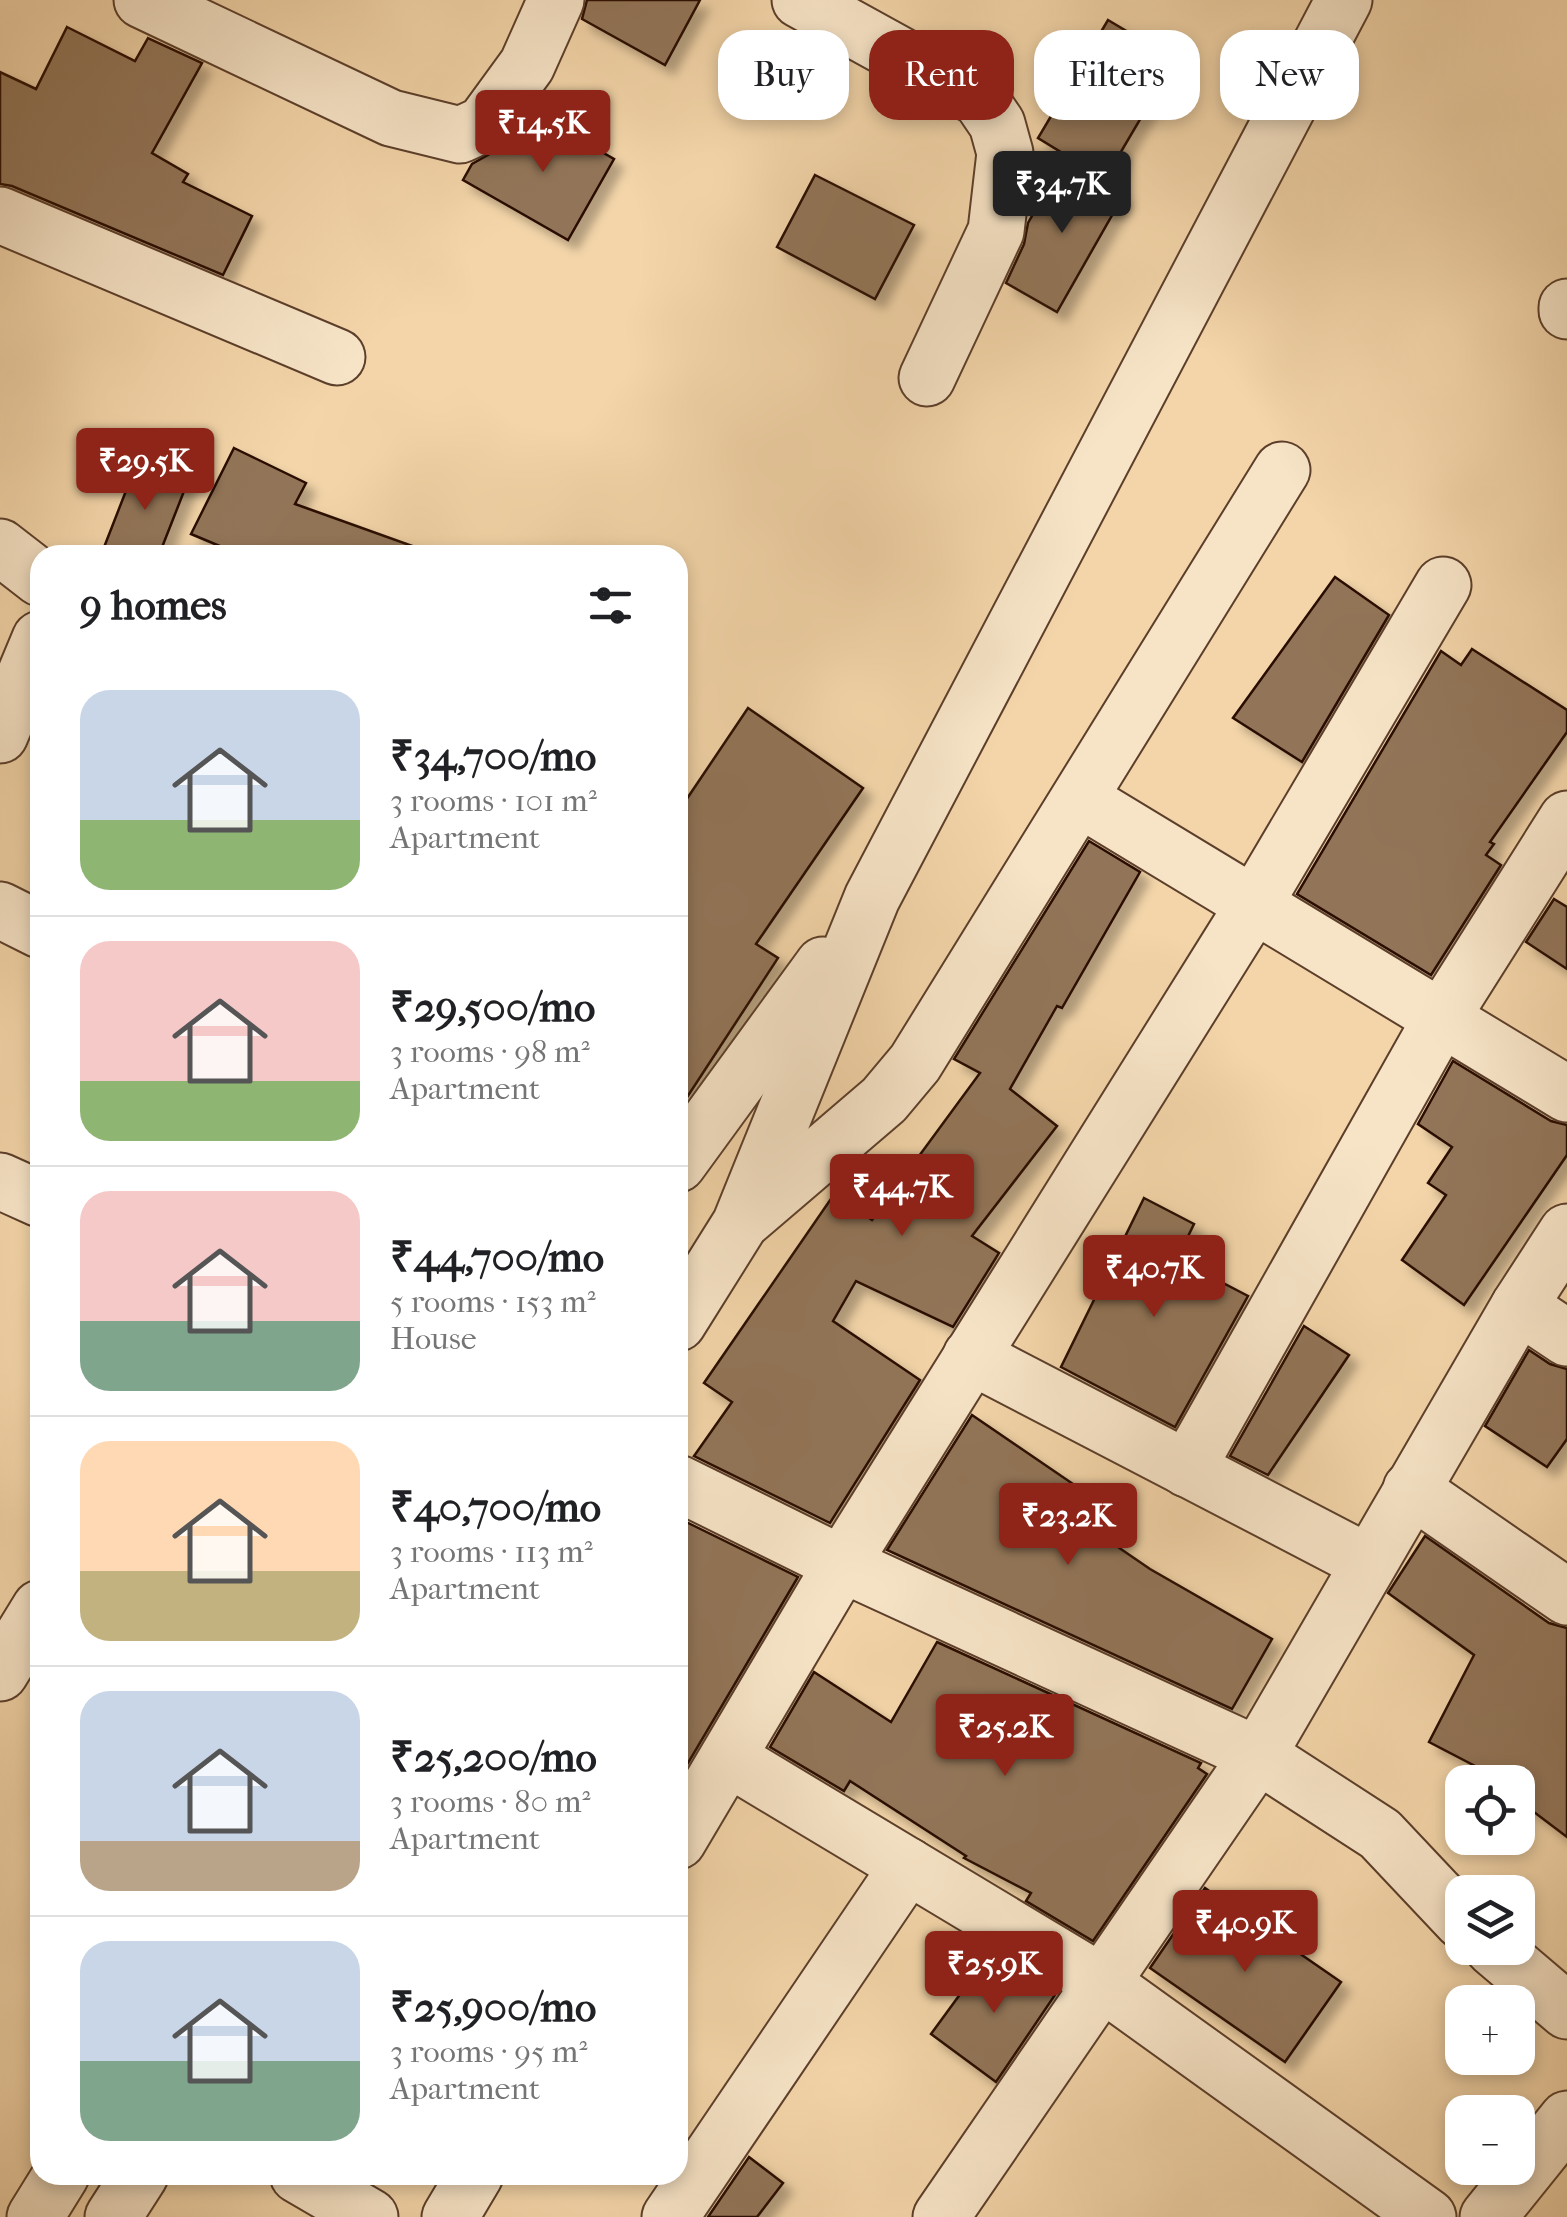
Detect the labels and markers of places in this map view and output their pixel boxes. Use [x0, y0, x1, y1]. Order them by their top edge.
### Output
pin: ₹14.5K [462, 90, 624, 175]
pin: ₹34.7K [981, 151, 1143, 236]
pin: ₹29.5K [64, 428, 226, 513]
pin: ₹44.7K [821, 1154, 983, 1239]
pin: ₹40.7K [1073, 1235, 1235, 1320]
pin: ₹23.2K [987, 1483, 1149, 1568]
pin: ₹25.2K [924, 1694, 1086, 1779]
pin: ₹40.9K [1164, 1890, 1326, 1975]
pin: ₹25.9K [913, 1931, 1075, 2016]

